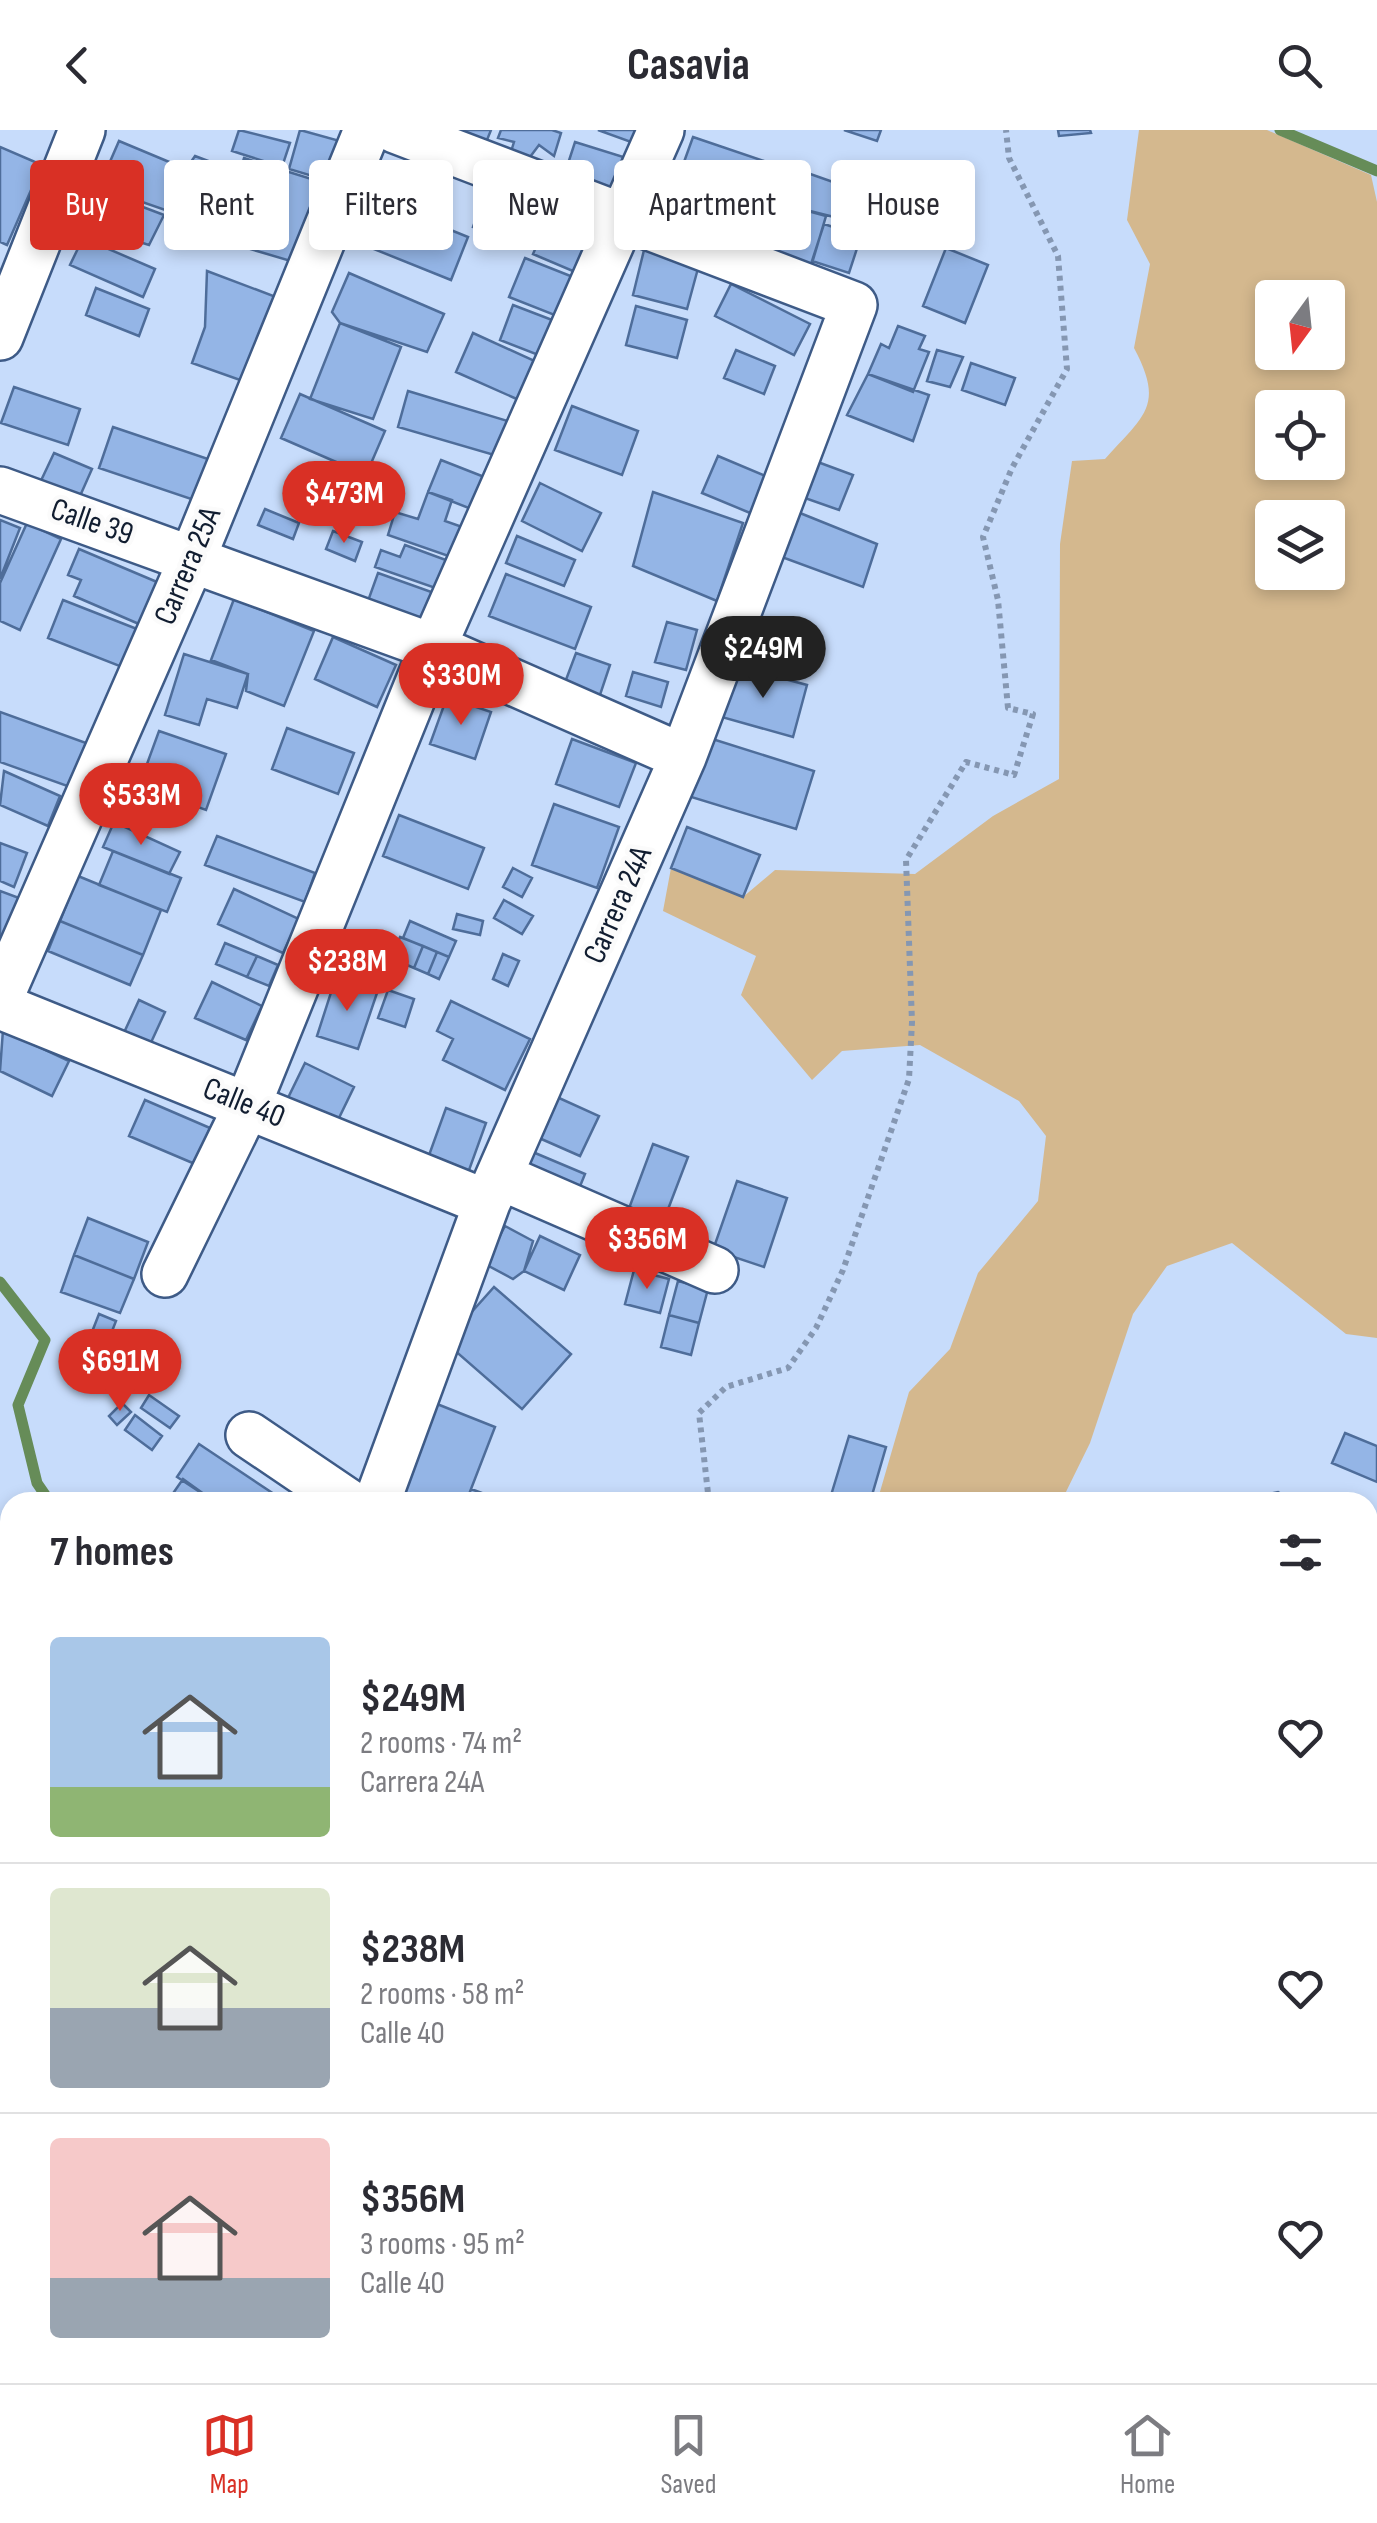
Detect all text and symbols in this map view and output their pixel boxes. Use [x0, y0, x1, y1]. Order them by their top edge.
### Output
icon: back [50, 38, 105, 93]
text: Casavia [627, 38, 750, 93]
icon: search [1272, 38, 1327, 93]
chip: Buy [30, 160, 144, 250]
chip: Rent [164, 160, 289, 250]
chip: Filters [309, 160, 453, 250]
chip: New [473, 160, 594, 250]
chip: Apartment [614, 160, 811, 250]
chip: House [831, 160, 975, 250]
north arrow [1255, 280, 1345, 370]
map controls [1255, 280, 1345, 590]
button: locate [1255, 390, 1345, 480]
pin: $473M [274, 461, 414, 546]
text: $473M [304, 474, 384, 513]
street label: Calle 39 [46, 490, 138, 554]
button: layers [1255, 500, 1345, 590]
street label: Carrera 25A [146, 501, 230, 631]
pin: $249M [693, 616, 833, 701]
text: $249M [723, 629, 803, 668]
pin: $330M [391, 643, 531, 728]
text: $330M [421, 656, 501, 695]
pin: $533M [71, 763, 211, 848]
text: $533M [101, 776, 181, 815]
street label: Carrera 24A [575, 840, 661, 970]
pin: $238M [277, 929, 417, 1014]
text: $238M [307, 942, 387, 981]
street label: Calle 40 [197, 1069, 291, 1137]
pin: $356M [577, 1207, 717, 1292]
text: $356M [607, 1220, 687, 1259]
pin: $691M [50, 1329, 190, 1414]
text: $691M [80, 1342, 160, 1381]
icon: filters [1273, 1525, 1328, 1580]
text: 7 homes [50, 1527, 174, 1578]
text: $249M [360, 1673, 466, 1724]
icon: home [130, 1677, 250, 1797]
icon: heart [1273, 1710, 1328, 1765]
text: 2 rooms · 74 m² [360, 1724, 522, 1763]
text: Carrera 24A [360, 1763, 484, 1802]
text: $238M [360, 1924, 465, 1975]
icon: home [130, 1928, 250, 2048]
icon: heart [1273, 1961, 1328, 2016]
text: 2 rooms · 58 m² [360, 1975, 525, 2014]
text: Calle 40 [360, 2014, 445, 2053]
text: $356M [360, 2174, 465, 2225]
icon: home [130, 2178, 250, 2298]
icon: heart [1273, 2211, 1328, 2266]
text: 3 rooms · 95 m² [360, 2225, 525, 2264]
text: Calle 40 [360, 2264, 445, 2303]
tab: Map [202, 2408, 257, 2501]
tab: Saved [660, 2408, 717, 2501]
tab: Home [1120, 2408, 1175, 2501]

